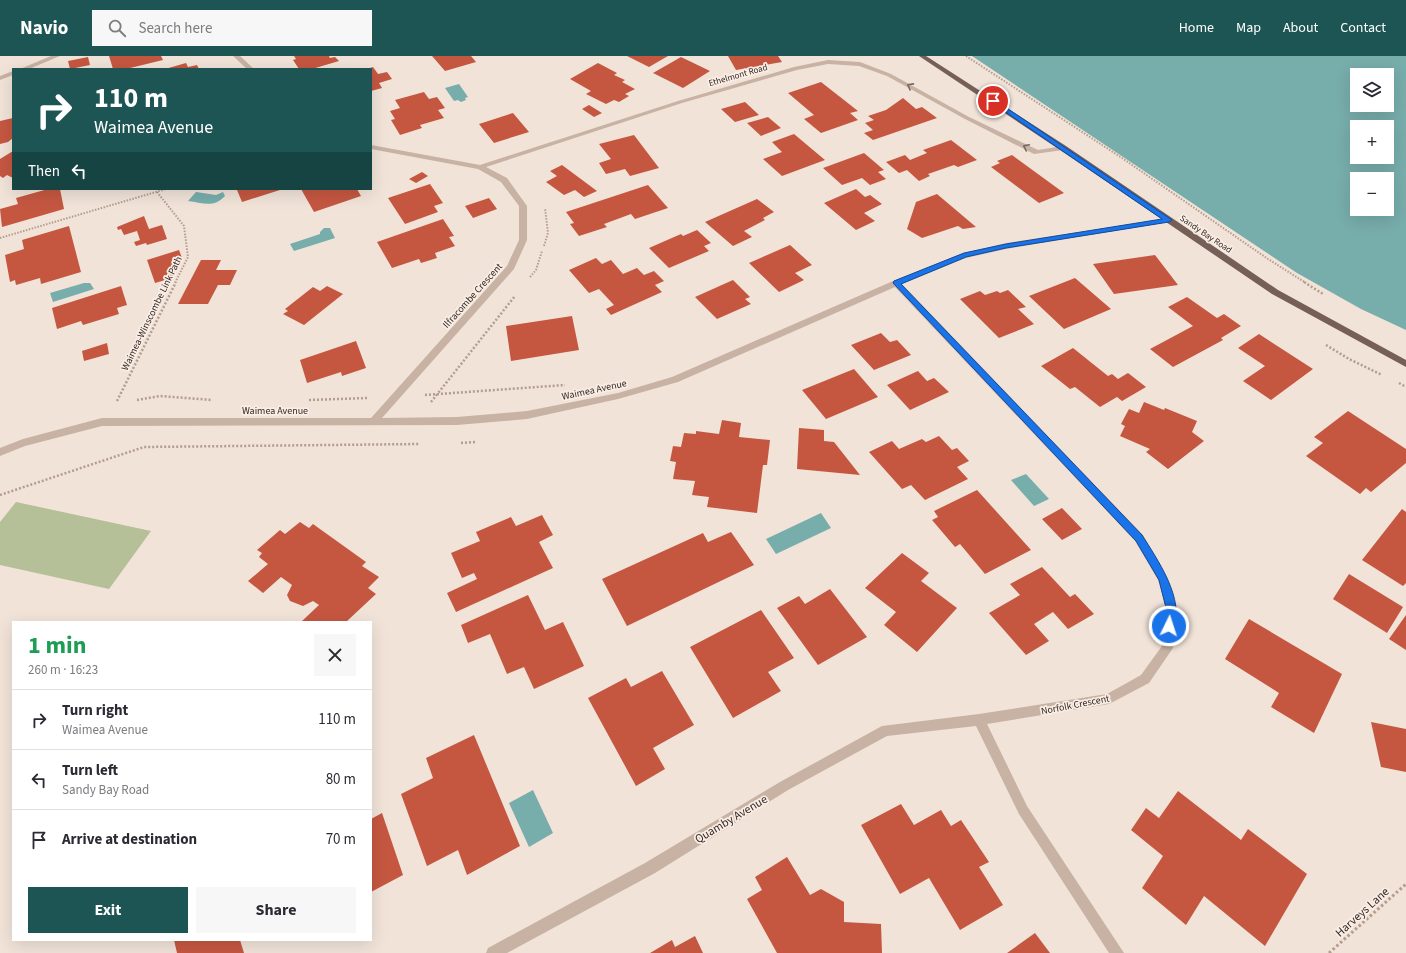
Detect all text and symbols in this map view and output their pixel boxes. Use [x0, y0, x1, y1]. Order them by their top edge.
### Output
search box [92, 10, 372, 46]
text: Navio [20, 15, 68, 42]
icon: search [106, 17, 128, 39]
text: Search here [138, 18, 212, 39]
text: Home [1179, 18, 1214, 38]
text: Map [1236, 18, 1261, 38]
text: About [1283, 18, 1318, 38]
text: Contact [1340, 18, 1386, 38]
street label: Ethelmont Road [707, 61, 769, 90]
map controls [1350, 68, 1394, 216]
button: layers [1350, 68, 1394, 112]
text: 110 m [94, 78, 168, 118]
icon: right [28, 84, 80, 136]
one-way arrow [907, 84, 915, 91]
pin [976, 84, 1010, 118]
icon: arrive [982, 90, 1004, 112]
text: Waimea Avenue [94, 115, 213, 140]
button: + [1350, 120, 1394, 164]
one-way arrow [1022, 144, 1030, 152]
icon: left [68, 160, 90, 182]
text: Then [28, 161, 60, 182]
button: − [1350, 172, 1394, 216]
street label: Sandy Bay Road [1177, 212, 1234, 257]
street label: Waimea-Winscombe Link Path [118, 254, 186, 373]
street label: Ilfracombe Crescent [440, 260, 506, 331]
street label: Waimea Avenue [560, 376, 628, 404]
street label: Waimea Avenue [242, 404, 308, 418]
position arrow [1148, 605, 1190, 647]
text: 1 min [28, 628, 86, 663]
button: close [314, 634, 356, 676]
text: 260 m · 16:23 [28, 661, 98, 679]
street label: Norfolk Crescent [1040, 691, 1111, 718]
text: Turn right [62, 700, 128, 721]
icon: right [28, 709, 50, 731]
text: 110 m [318, 709, 356, 730]
text: Waimea Avenue [62, 721, 148, 739]
text: Turn left [62, 760, 118, 781]
icon: left [28, 769, 50, 791]
text: 80 m [326, 769, 356, 790]
text: Sandy Bay Road [62, 781, 149, 799]
street label: Quamby Avenue [692, 791, 771, 848]
icon: arrive [28, 829, 50, 851]
text: Arrive at destination [62, 829, 197, 850]
text: 70 m [326, 829, 356, 850]
street label: Harveys Lane [1332, 883, 1393, 941]
button: Exit [28, 887, 188, 933]
button: Share [196, 887, 356, 933]

